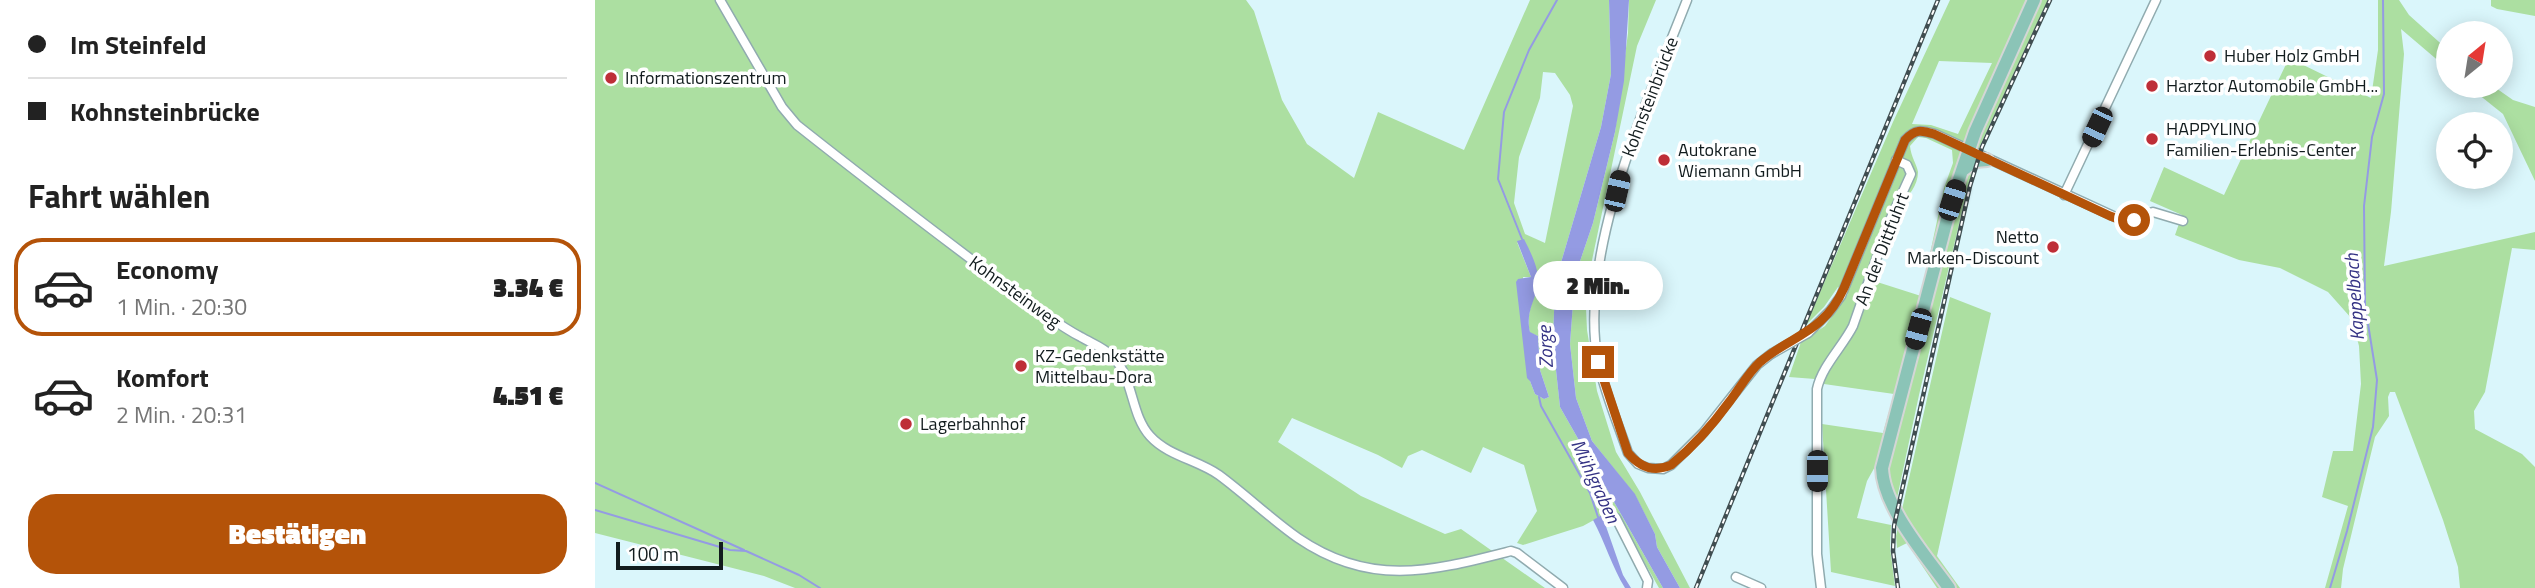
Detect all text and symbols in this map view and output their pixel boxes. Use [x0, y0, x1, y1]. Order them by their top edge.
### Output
north arrow [2436, 21, 2513, 98]
map controls [2436, 21, 2513, 189]
text: Im Steinfeld [70, 25, 207, 64]
street label: Kohnsteinbrücke [1614, 33, 1685, 161]
place label: Huber Holz GmbH [2224, 42, 2360, 69]
marker: Huber Holz GmbH [2202, 48, 2218, 64]
place label: Informationszentrum [625, 64, 786, 91]
marker: Informationszentrum [603, 70, 619, 86]
place label: Harztor Automobile GmbH... [2166, 72, 2378, 99]
marker: Harztor Automobile GmbH... [2144, 78, 2160, 94]
text: Kohnsteinbrücke [70, 92, 260, 131]
car [2079, 104, 2116, 150]
button: locate [2436, 112, 2513, 189]
place label: HAPPYLINO Familien-Erlebnis-Center [2166, 115, 2356, 163]
marker: HAPPYLINO Familien-Erlebnis-Center [2144, 131, 2160, 147]
place label: Autokrane Wiemann GmbH [1678, 136, 1802, 184]
marker: Autokrane Wiemann GmbH [1656, 152, 1672, 168]
car [1603, 168, 1632, 214]
text: Fahrt wählen [28, 172, 211, 220]
car [1936, 177, 1969, 223]
street label: An der Dittfuhrt [1848, 188, 1916, 309]
route start [2118, 204, 2150, 236]
place label: Netto Marken-Discount [1907, 223, 2040, 271]
marker: Netto Marken-Discount [2045, 239, 2061, 255]
street label: Kohnsteinweg [964, 249, 1067, 334]
text: Economy [116, 250, 218, 289]
water label: Kappelbach [2336, 252, 2371, 341]
icon: car [32, 256, 95, 319]
callout: 2 Min. [1533, 260, 1663, 310]
text: 3.34 € [493, 268, 563, 307]
text: 2 Min. [1566, 268, 1630, 303]
text: 1 Min. · 20:30 [116, 289, 247, 324]
car [1903, 306, 1934, 352]
water label: Zorge [1529, 324, 1560, 369]
place label: KZ-Gedenkstätte Mittelbau-Dora [1035, 342, 1165, 390]
route end [1582, 346, 1614, 378]
text: Komfort [116, 358, 209, 397]
marker: KZ-Gedenkstätte Mittelbau-Dora [1013, 358, 1029, 374]
icon: car [32, 364, 95, 427]
text: 4.51 € [493, 376, 563, 415]
text: 2 Min. · 20:31 [116, 397, 247, 432]
place label: Lagerbahnhof [920, 410, 1025, 437]
marker: Lagerbahnhof [898, 416, 914, 432]
water label: Mühlgraben [1564, 434, 1629, 528]
car [1807, 450, 1828, 492]
button: Bestätigen [28, 494, 567, 574]
scale bar [616, 539, 723, 571]
text: 100 m [627, 539, 679, 568]

